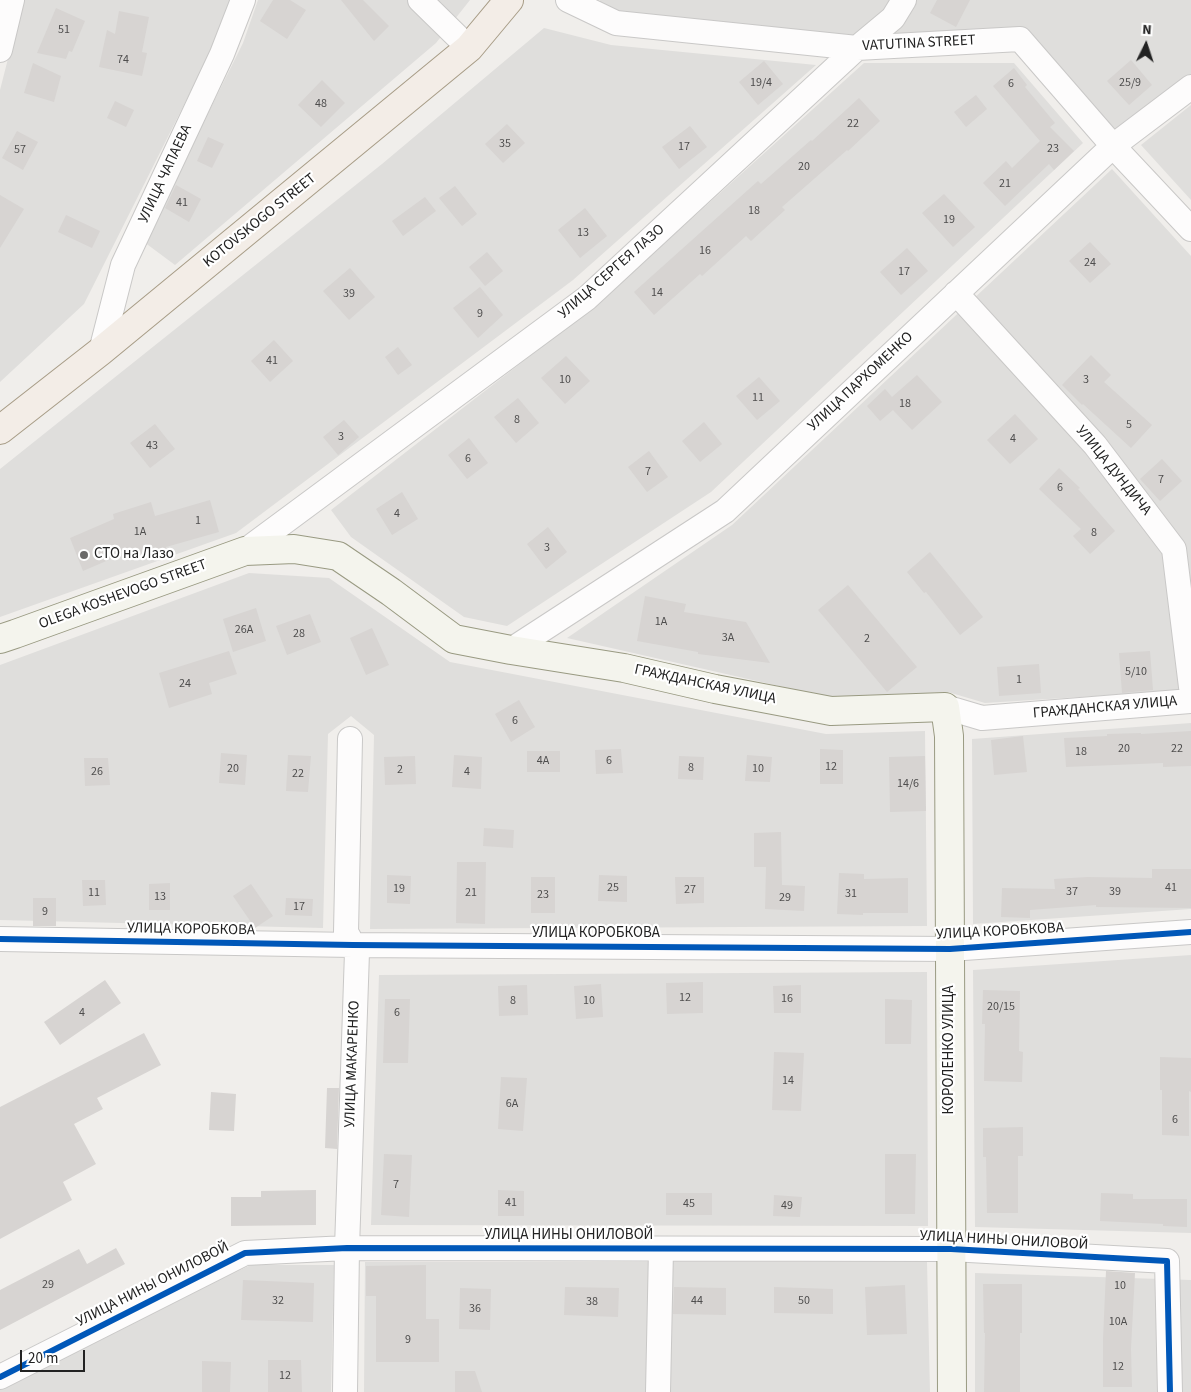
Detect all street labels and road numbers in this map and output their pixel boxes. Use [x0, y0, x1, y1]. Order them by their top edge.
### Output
street label: VATUTINA STREET [862, 32, 976, 56]
street label: УЛИЦА ЧАПАЕВА [135, 122, 197, 226]
street label: KOTOVSKOGO STREET [200, 170, 320, 272]
street label: УЛИЦА СЕРГЕЯ ЛАЗО [555, 221, 669, 323]
street label: УЛИЦА ПАРХОМЕНКО [805, 329, 917, 435]
street label: УЛИЦА ДУНДИЧА [1071, 422, 1155, 520]
street label: OLEGA KOSHEVOGO STREET [37, 556, 209, 634]
street label: ГРАЖДАНСКАЯ УЛИЦА [632, 661, 778, 709]
street label: ГРАЖДАНСКАЯ УЛИЦА [1032, 693, 1178, 723]
street label: УЛИЦА КОРОБКОВА [127, 920, 255, 940]
street label: УЛИЦА КОРОБКОВА [936, 920, 1064, 944]
street label: УЛИЦА КОРОБКОВА [532, 925, 660, 943]
street label: КОРОЛЕНКО УЛИЦА [941, 985, 959, 1115]
street label: УЛИЦА МАКАРЕНКО [342, 1000, 364, 1128]
street label: УЛИЦА НИНЫ ОНИЛОВОЙ [485, 1227, 653, 1245]
street label: УЛИЦА НИНЫ ОНИЛОВОЙ [919, 1228, 1089, 1254]
street label: УЛИЦА НИНЫ ОНИЛОВОЙ [74, 1239, 232, 1331]

